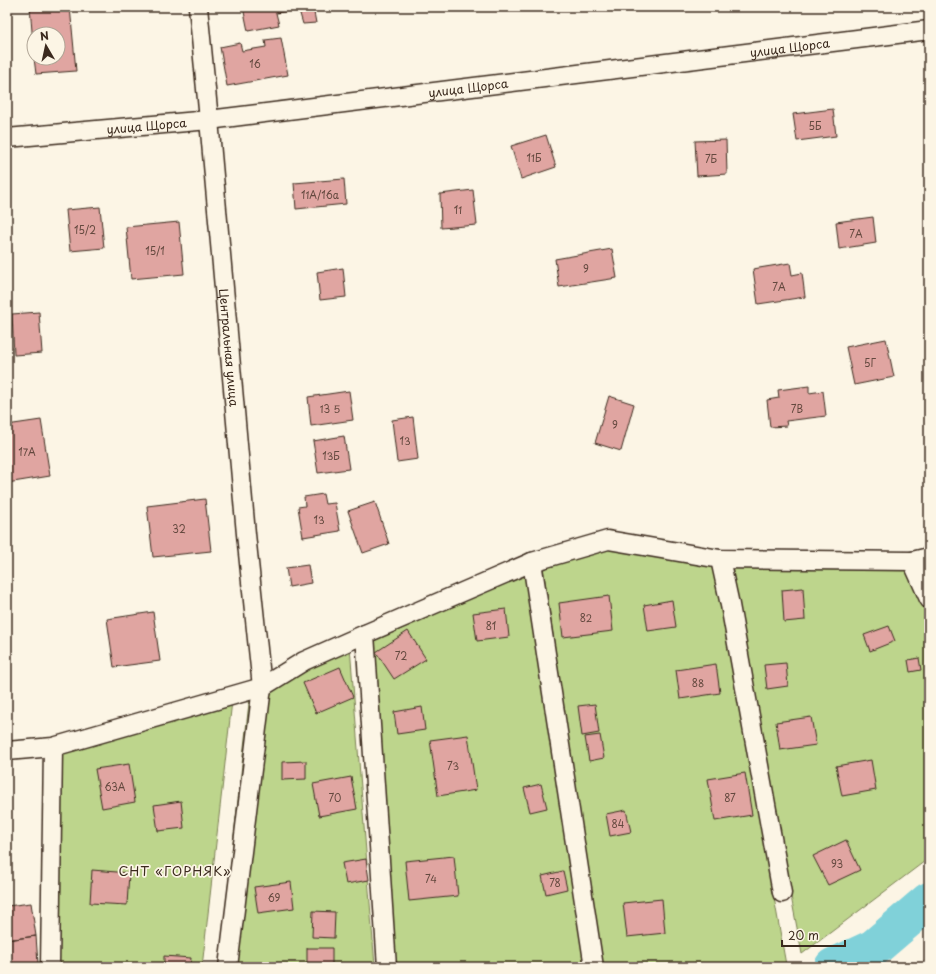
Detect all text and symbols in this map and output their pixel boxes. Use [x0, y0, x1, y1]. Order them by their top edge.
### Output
north arrow [26, 26, 66, 66]
text: N [39, 27, 50, 45]
street label: улица Щорса [749, 33, 831, 61]
house number: 16 [249, 56, 261, 71]
street label: улица Щорса [427, 74, 510, 102]
street label: улица Щорса [106, 113, 188, 138]
house number: 5Б [809, 118, 822, 133]
house number: 11Б [527, 150, 542, 165]
house number: 7Б [705, 151, 718, 166]
house number: 11А/16а [301, 187, 340, 202]
house number: 11 [454, 202, 462, 217]
house number: 15/2 [74, 222, 96, 237]
house number: 7А [849, 226, 863, 241]
house number: 15/1 [145, 243, 165, 258]
house number: 9 [583, 261, 589, 276]
house number: 7А [772, 279, 786, 294]
street label: Центральная улица [215, 288, 244, 408]
house number: 5Г [864, 355, 876, 370]
house number: 13 5 [320, 401, 340, 416]
house number: 7В [791, 401, 804, 416]
house number: 9 [612, 417, 618, 432]
house number: 13 [399, 433, 411, 448]
house number: 17А [18, 444, 36, 459]
house number: 13Б [322, 448, 340, 463]
house number: 13 [313, 512, 325, 527]
house number: 32 [172, 521, 186, 536]
house number: 82 [580, 610, 592, 625]
house number: 81 [486, 618, 496, 633]
house number: 72 [395, 648, 407, 663]
house number: 88 [692, 675, 704, 690]
house number: 73 [447, 758, 459, 773]
house number: 63А [104, 779, 126, 794]
house number: 70 [329, 790, 341, 805]
house number: 87 [724, 790, 736, 805]
house number: 84 [612, 816, 625, 831]
house number: 93 [831, 856, 843, 871]
district label: СНТ «ГОРНЯК» [118, 861, 232, 880]
house number: 74 [425, 871, 437, 886]
house number: 78 [549, 875, 561, 890]
house number: 69 [268, 890, 280, 905]
scale bar [782, 922, 845, 948]
text: 20 m [788, 926, 819, 944]

